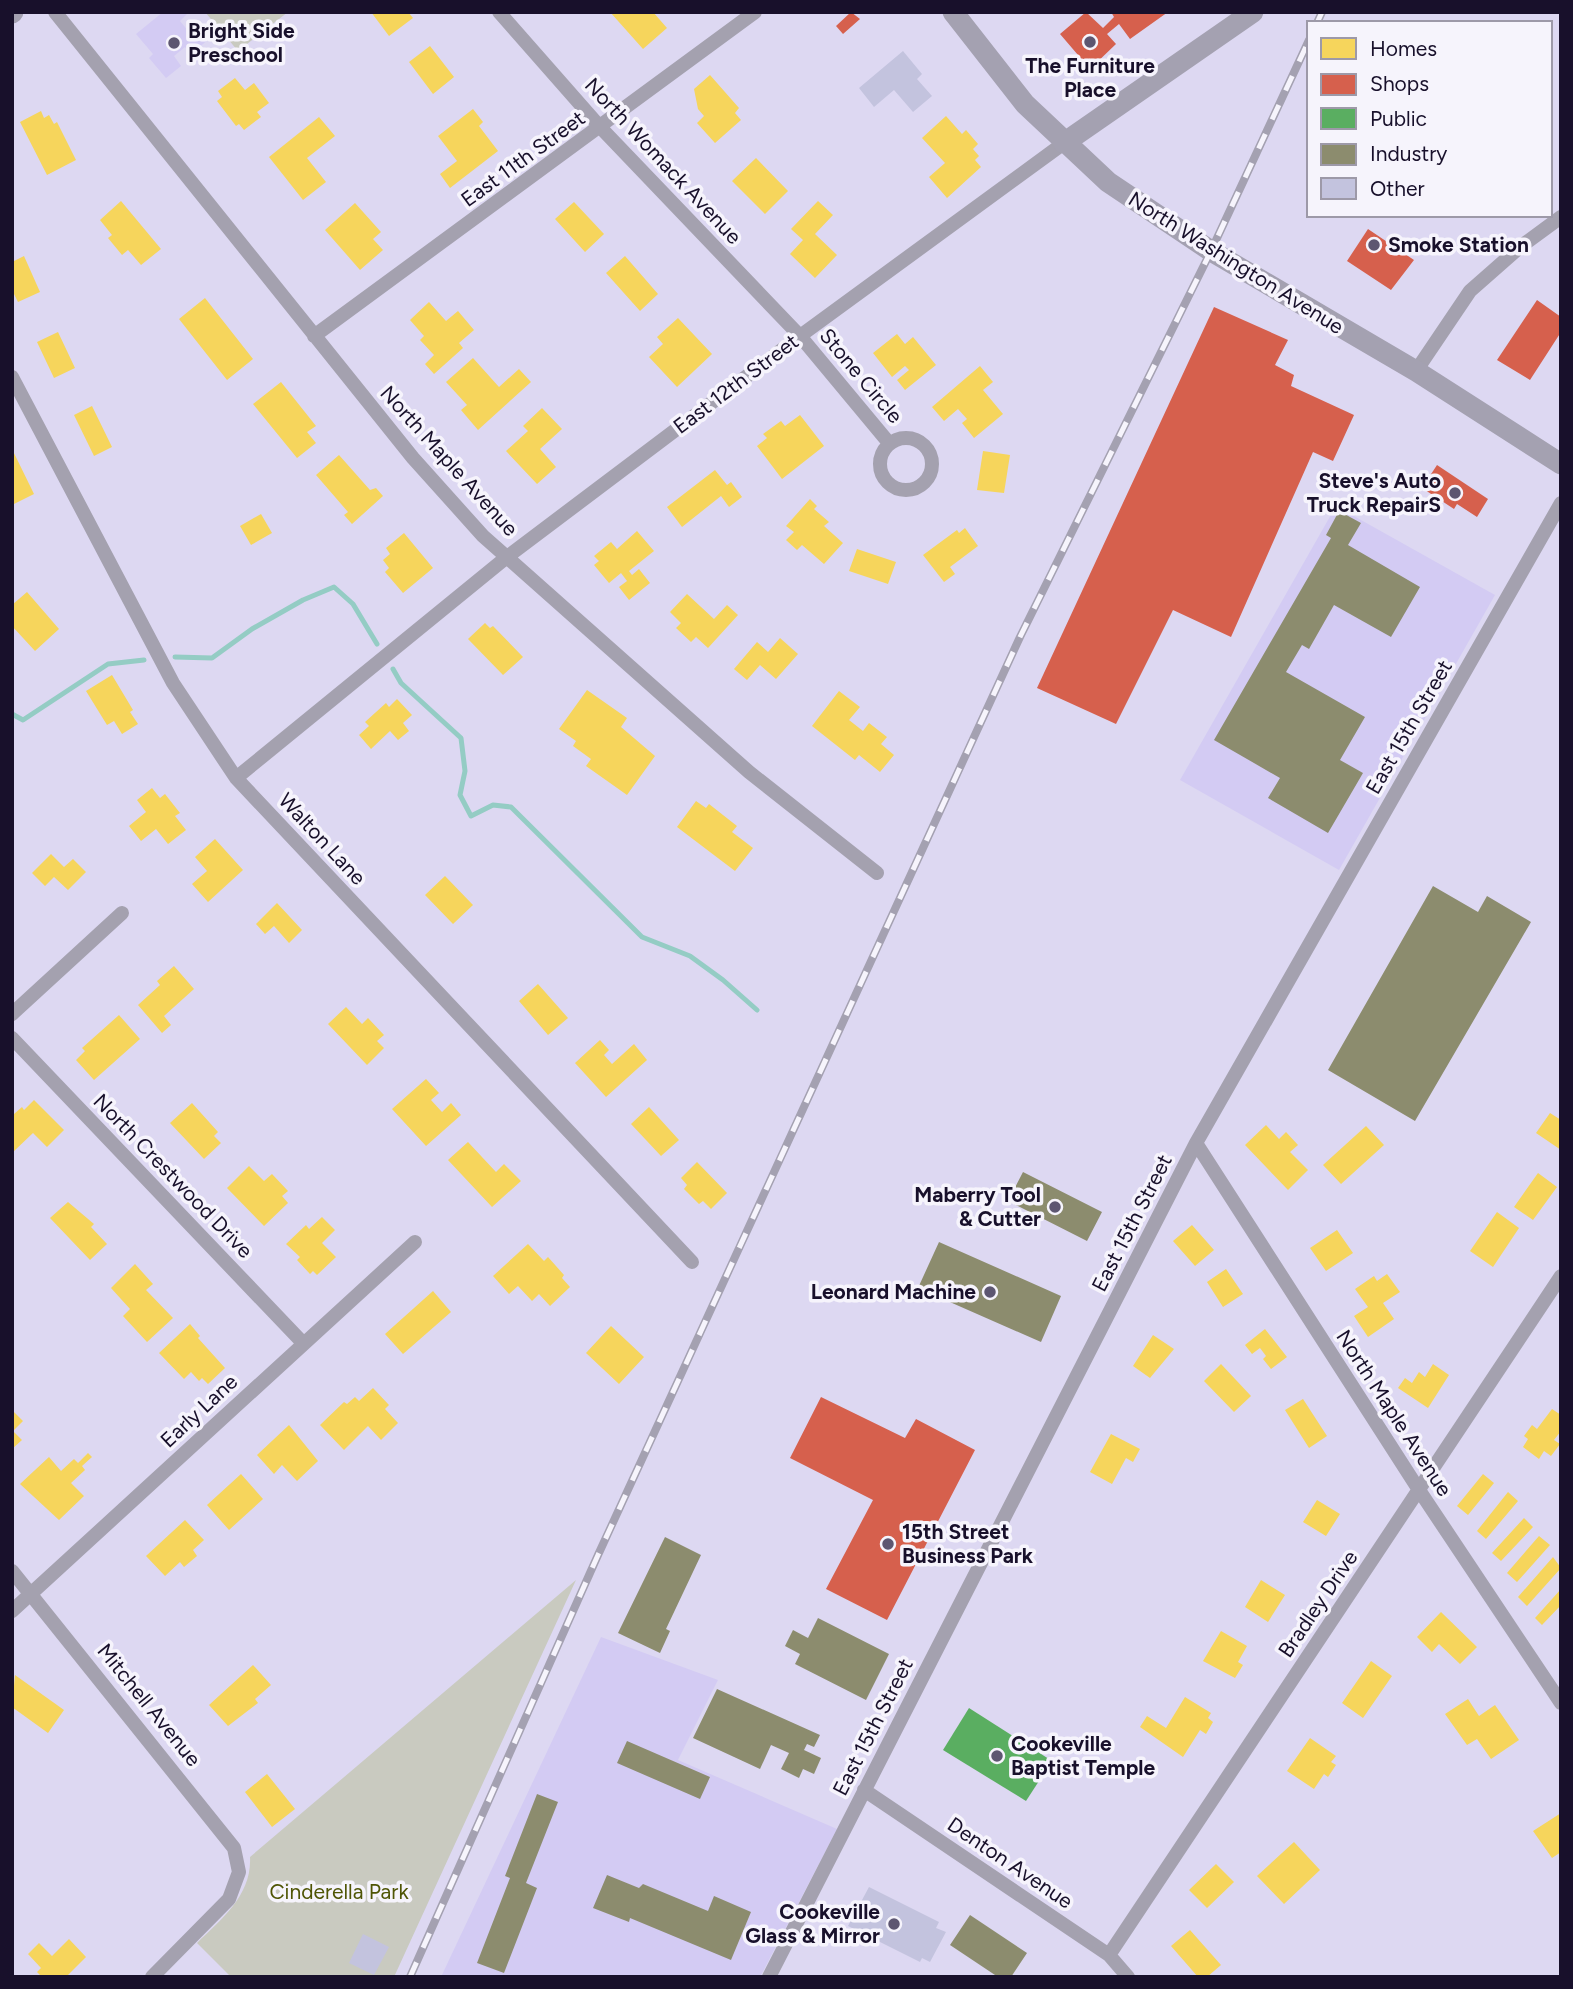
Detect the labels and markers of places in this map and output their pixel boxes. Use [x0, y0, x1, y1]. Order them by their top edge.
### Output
place label: Bright Side Preschool [188, 18, 295, 67]
marker: The Furniture Place [1082, 34, 1098, 50]
marker: Bright Side Preschool [166, 35, 182, 51]
place label: The Furniture Place [1025, 53, 1155, 102]
place label: Smoke Station [1388, 232, 1529, 257]
marker: Smoke Station [1366, 237, 1382, 253]
place label: Steve's Auto Truck RepairS [1307, 468, 1441, 517]
marker: Steve's Auto Truck RepairS [1447, 485, 1463, 501]
place label: Maberry Tool & Cutter [914, 1182, 1041, 1231]
marker: Maberry Tool & Cutter [1047, 1199, 1063, 1215]
place label: Leonard Machine [811, 1279, 976, 1304]
marker: Leonard Machine [982, 1284, 998, 1300]
place label: 15th Street Business Park [902, 1519, 1034, 1568]
marker: 15th Street Business Park [880, 1536, 896, 1552]
place label: Cookeville Baptist Temple [1011, 1731, 1155, 1780]
marker: Cookeville Baptist Temple [989, 1748, 1005, 1764]
place label: Cookeville Glass & Mirror [745, 1899, 880, 1948]
marker: Cookeville Glass & Mirror [886, 1916, 902, 1932]

